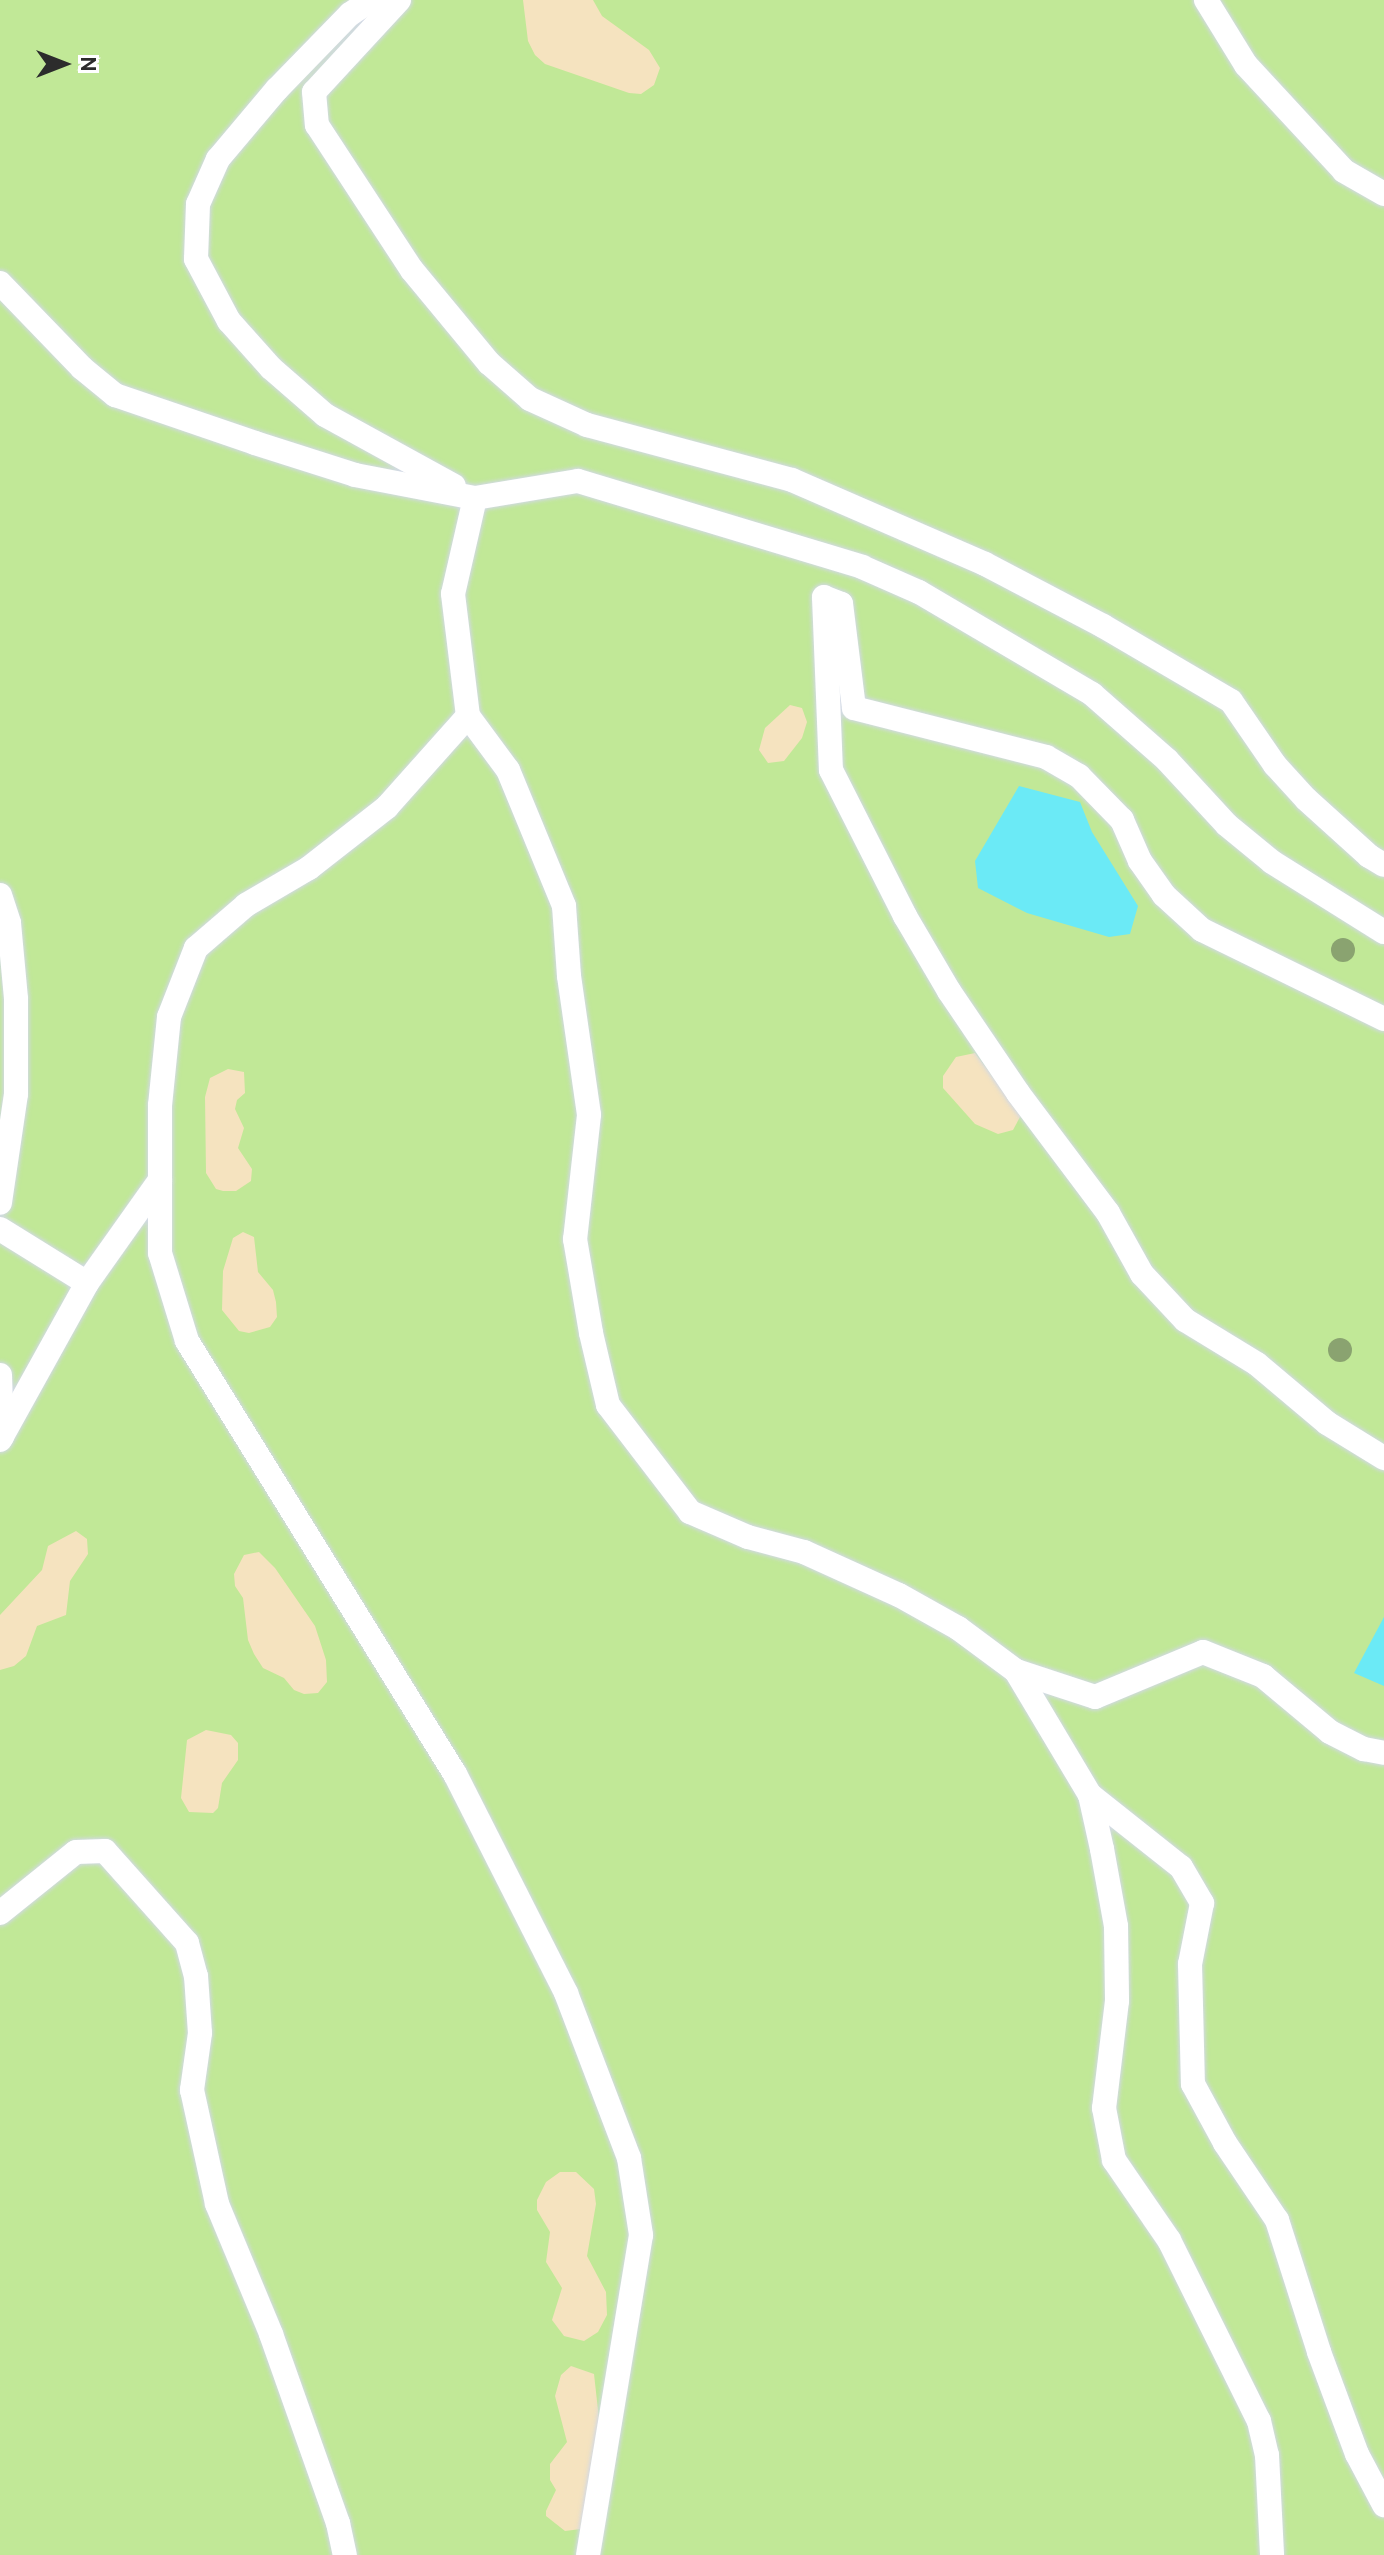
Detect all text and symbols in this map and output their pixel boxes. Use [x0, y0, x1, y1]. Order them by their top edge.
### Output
north arrow [24, 24, 104, 104]
text: N [75, 56, 102, 72]

